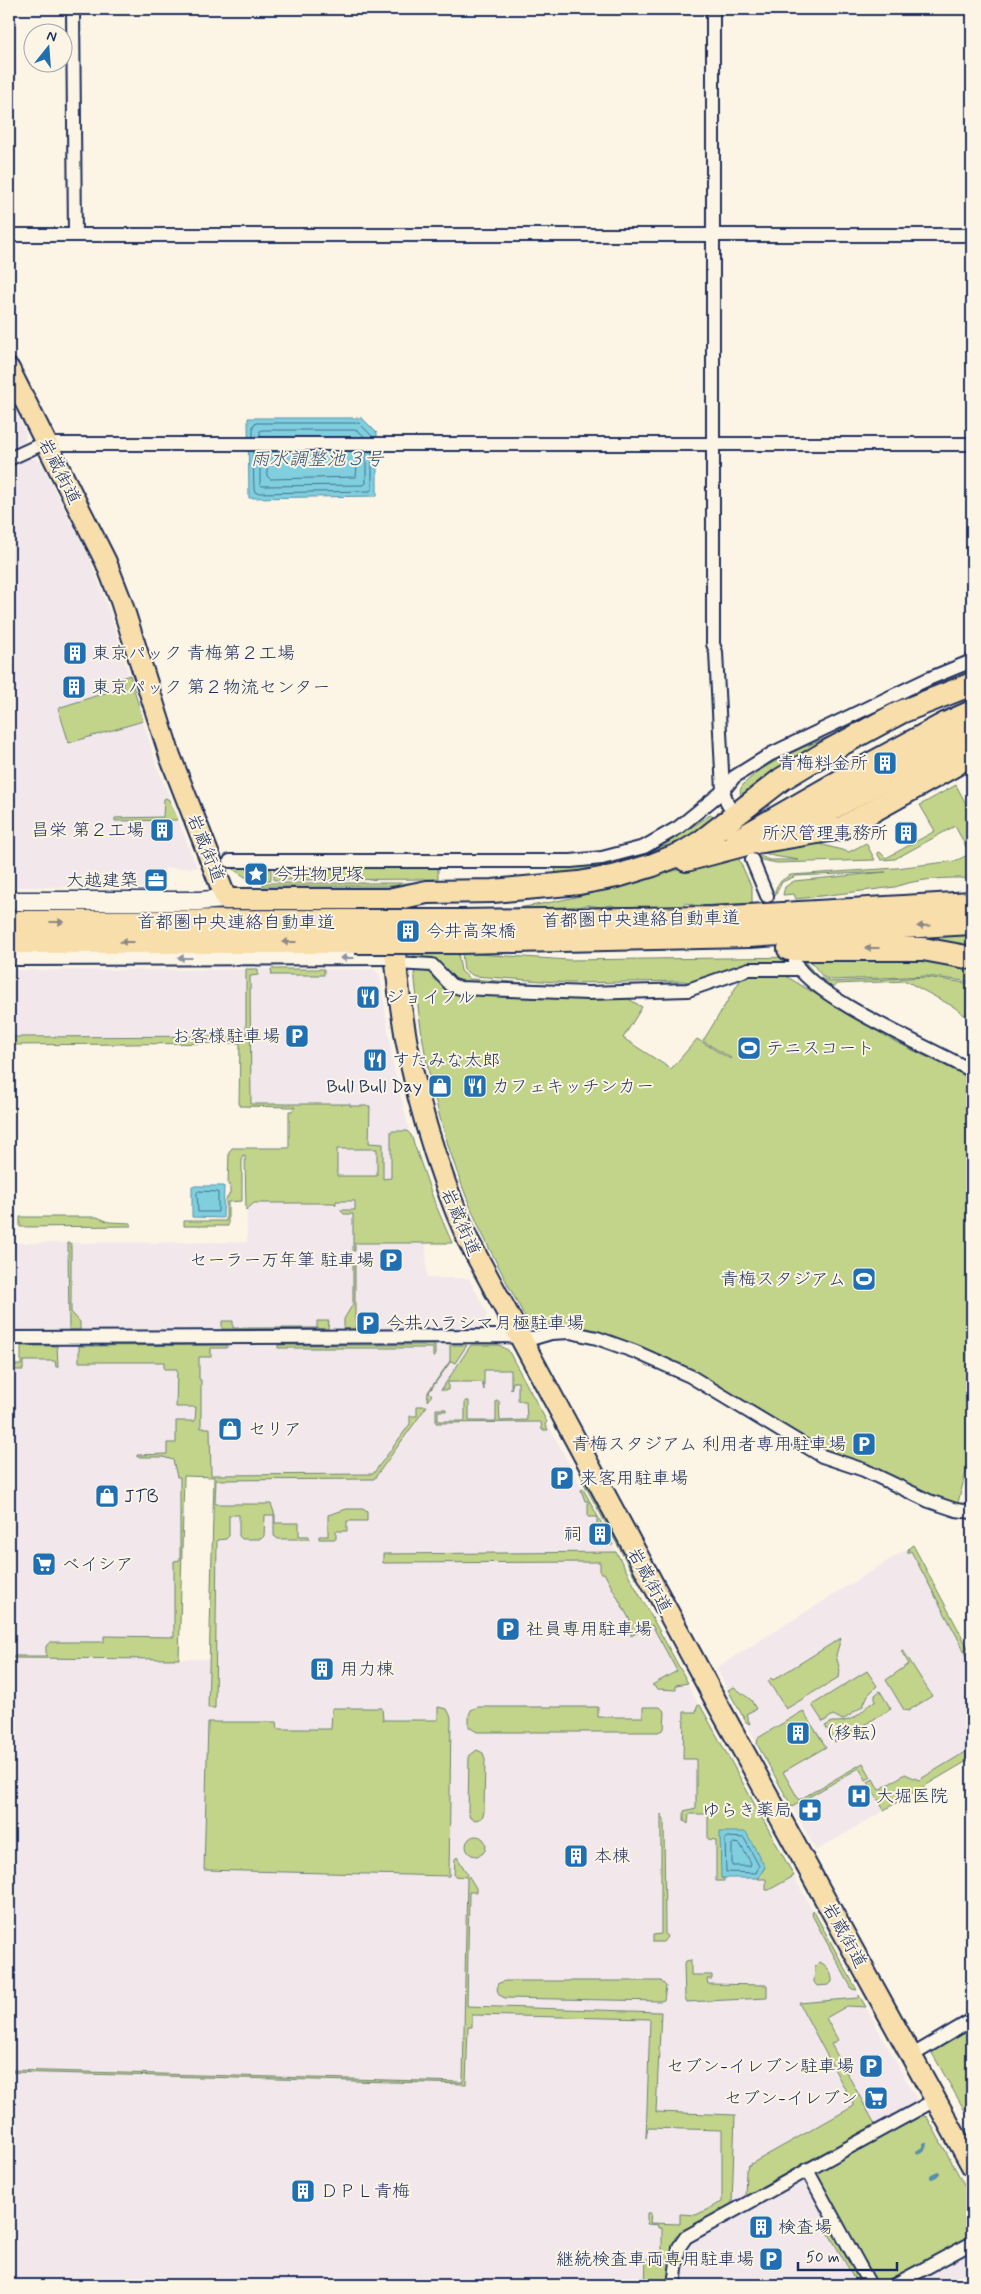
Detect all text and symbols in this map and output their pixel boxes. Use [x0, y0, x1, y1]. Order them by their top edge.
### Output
north arrow [22, 22, 72, 72]
text: N [44, 27, 59, 46]
street label: 岩蔵街道 [32, 434, 86, 509]
water label: 雨水調整池３号 [250, 447, 384, 472]
building icon: 東京パック 青梅第２工場 [62, 640, 88, 666]
place label: 東京パック 青梅第２工場 [92, 642, 295, 666]
building icon: 東京パック 第２物流センター [61, 674, 87, 700]
place label: 東京パック 第２物流センター [92, 676, 330, 700]
building icon: 青梅料金所 [872, 750, 898, 776]
place label: 青梅料金所 [778, 752, 868, 776]
street label: 岩蔵街道 [180, 811, 230, 886]
building icon: 昌栄 第２工場 [149, 817, 175, 843]
place label: 昌栄 第２工場 [31, 819, 144, 843]
building icon: 所沢管理事務所 [893, 820, 919, 846]
place label: 所沢管理事務所 [762, 822, 888, 846]
place icon: 今井物見塚 [243, 861, 269, 887]
place label: 今井物見塚 [274, 863, 364, 887]
office icon: 大越建築 [143, 867, 169, 893]
place label: 大越建築 [66, 869, 138, 893]
street label: 首都圏中央連絡自動車道 [542, 906, 740, 934]
street label: 首都圏中央連絡自動車道 [137, 911, 335, 935]
one-way arrow [50, 918, 66, 926]
building icon: 今井高架橋 [395, 918, 421, 944]
place label: 今井高架橋 [426, 920, 516, 944]
one-way arrow [915, 923, 931, 931]
one-way arrow [118, 938, 134, 946]
one-way arrow [281, 938, 297, 946]
one-way arrow [864, 944, 880, 952]
one-way arrow [176, 954, 192, 962]
one-way arrow [339, 954, 355, 962]
restaurant icon: ジョイフル [355, 984, 381, 1010]
place label: ジョイフル [386, 986, 475, 1010]
parking icon: お客様駐車場 [284, 1023, 310, 1049]
place label: お客様駐車場 [172, 1025, 280, 1049]
sports icon: テニスコート [736, 1035, 762, 1061]
place label: テニスコート [766, 1037, 874, 1061]
restaurant icon: すたみな太郎 [362, 1047, 388, 1073]
place label: すたみな太郎 [392, 1049, 500, 1073]
shop icon: Bull Bull Day [427, 1073, 453, 1099]
restaurant icon: カフェキッチンカー [462, 1073, 488, 1099]
place label: Bull Bull Day [326, 1075, 422, 1099]
place label: カフェキッチンカー [492, 1075, 654, 1099]
street label: 岩蔵街道 [434, 1185, 486, 1260]
parking icon: セーラー万年筆 駐車場 [378, 1247, 404, 1273]
place label: セーラー万年筆 駐車場 [189, 1249, 374, 1273]
sports icon: 青梅スタジアム [851, 1266, 877, 1292]
place label: 青梅スタジアム [720, 1268, 846, 1292]
parking icon: 今井ハラシマ月極駐車場 [355, 1310, 381, 1336]
place label: 今井ハラシマ月極駐車場 [386, 1312, 584, 1336]
shop icon: セリア [217, 1416, 243, 1442]
place label: セリア [248, 1418, 302, 1442]
parking icon: 青梅スタジアム 利用者専用駐車場 [851, 1431, 877, 1457]
place label: 青梅スタジアム 利用者専用駐車場 [572, 1433, 846, 1457]
parking icon: 来客用駐車場 [549, 1465, 575, 1491]
place label: 来客用駐車場 [580, 1467, 688, 1491]
shop icon: JTB [94, 1483, 120, 1509]
place label: JTB [124, 1485, 159, 1509]
building icon: 祠 [587, 1521, 613, 1547]
place label: 祠 [564, 1523, 582, 1547]
street label: 岩蔵街道 [621, 1543, 677, 1618]
supermarket icon: ベイシア [31, 1551, 57, 1577]
place label: ベイシア [62, 1553, 134, 1577]
parking icon: 社員専用駐車場 [495, 1616, 521, 1642]
place label: 社員専用駐車場 [526, 1618, 652, 1642]
building icon: 用力棟 [309, 1656, 335, 1682]
place label: 用力棟 [340, 1658, 394, 1682]
building icon: （移転） [785, 1720, 811, 1746]
place label: （移転） [816, 1722, 888, 1746]
hospital icon: 大堀医院 [846, 1783, 872, 1809]
place label: 大堀医院 [876, 1785, 948, 1809]
pharmacy icon: ゆらき薬局 [797, 1797, 823, 1823]
place label: ゆらき薬局 [702, 1799, 792, 1823]
building icon: 本棟 [563, 1843, 589, 1869]
place label: 本棟 [594, 1845, 630, 1869]
street label: 岩蔵街道 [816, 1898, 872, 1973]
parking icon: セブン-イレブン駐車場 [858, 2053, 884, 2079]
place label: セブン-イレブン駐車場 [666, 2055, 854, 2079]
supermarket icon: セブン-イレブン [863, 2085, 889, 2111]
place label: セブン-イレブン [724, 2087, 858, 2111]
building icon: ＤＰＬ青梅 [290, 2178, 316, 2204]
place label: ＤＰＬ青梅 [320, 2180, 410, 2204]
building icon: 検査場 [748, 2214, 774, 2240]
place label: 検査場 [778, 2216, 832, 2240]
scale bar [798, 2239, 897, 2271]
parking icon: 継続検査車両専用駐車場 [758, 2246, 784, 2272]
place label: 継続検査車両専用駐車場 [556, 2248, 754, 2272]
text: 50 m [806, 2248, 840, 2268]

